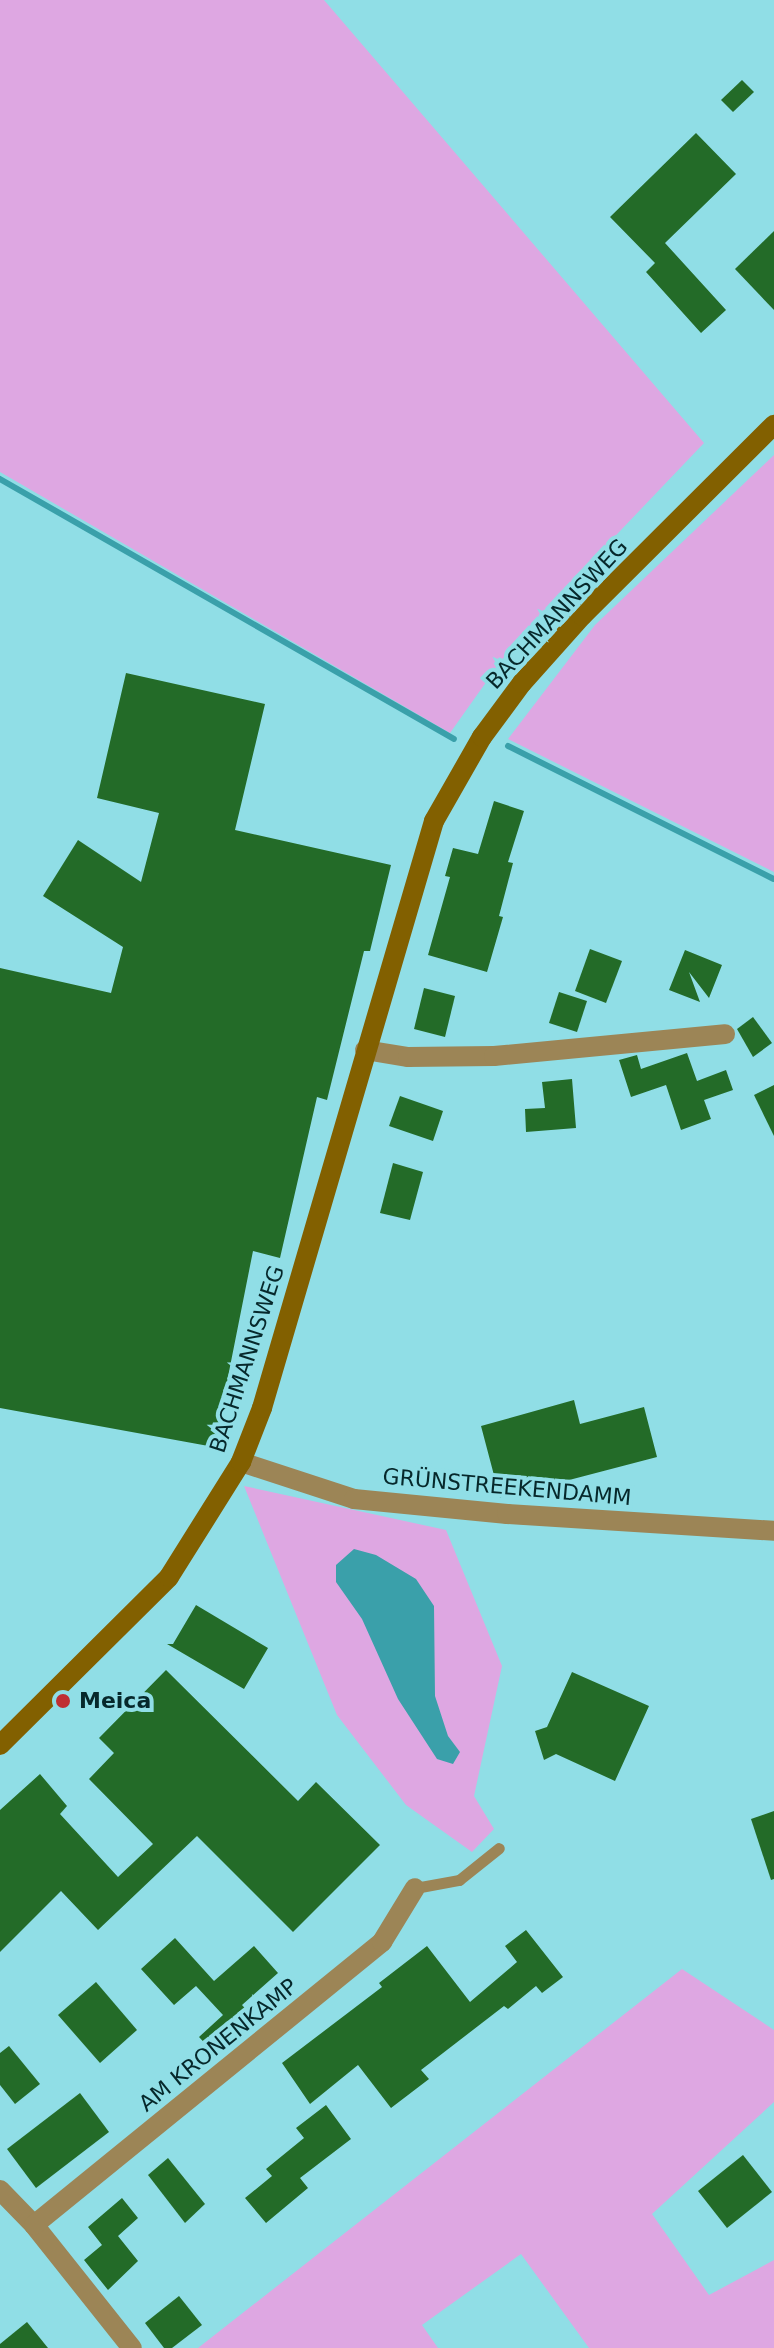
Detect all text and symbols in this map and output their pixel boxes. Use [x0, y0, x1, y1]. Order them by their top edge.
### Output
street label: BACHMANNSWEG [481, 534, 633, 694]
street label: BACHMANNSWEG [204, 1262, 290, 1456]
street label: GRÜNSTREEKENDAMM [381, 1463, 633, 1511]
place label: Meica [79, 1688, 151, 1714]
marker: Meica [54, 1692, 72, 1710]
street label: AM KRONENKAMP [133, 1973, 303, 2117]

